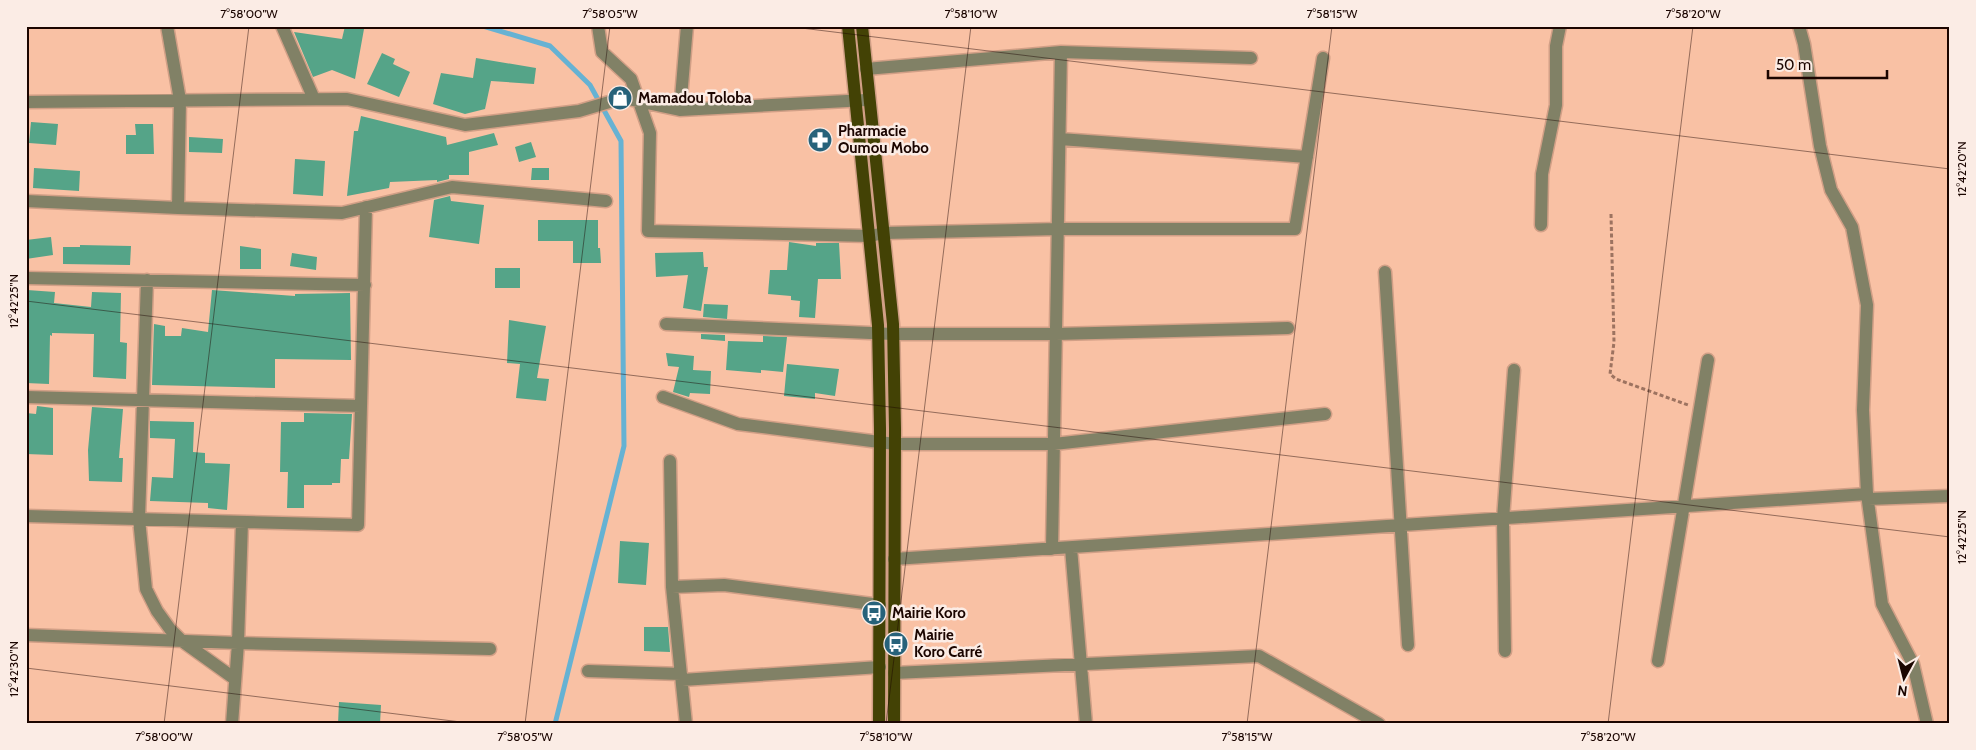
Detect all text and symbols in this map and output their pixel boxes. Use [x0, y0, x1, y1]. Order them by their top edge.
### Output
text: 7°58'00"W [220, 6, 278, 21]
text: 7°58'05"W [582, 6, 638, 21]
text: 7°58'10"W [945, 6, 998, 21]
text: 7°58'15"W [1307, 6, 1358, 21]
text: 7°58'20"W [1665, 6, 1721, 21]
scale bar [1768, 48, 1887, 80]
text: 50 m [1776, 56, 1811, 74]
shop icon: Mamadou Toloba [607, 85, 633, 111]
place label: Mamadou Toloba [638, 89, 752, 107]
place label: Pharmacie Oumou Mobo [838, 122, 929, 157]
pharmacy icon: Pharmacie Oumou Mobo [807, 127, 833, 153]
text: 12°42'20"N [1954, 141, 1969, 197]
text: 12°42'25"N [6, 274, 21, 328]
text: 12°42'25"N [1954, 510, 1969, 564]
bus stop icon: Mairie Koro [861, 600, 887, 626]
place label: Mairie Koro [892, 604, 966, 622]
place label: Mairie Koro Carré [914, 626, 983, 661]
bus stop icon: Mairie Koro Carré [883, 631, 909, 657]
text: 12°42'30"N [6, 641, 21, 697]
north arrow [1878, 652, 1928, 702]
text: N [1896, 681, 1908, 700]
text: 7°58'00"W [135, 729, 193, 744]
text: 7°58'05"W [497, 729, 553, 744]
text: 7°58'10"W [860, 729, 913, 744]
text: 7°58'15"W [1222, 729, 1273, 744]
text: 7°58'20"W [1580, 729, 1636, 744]

